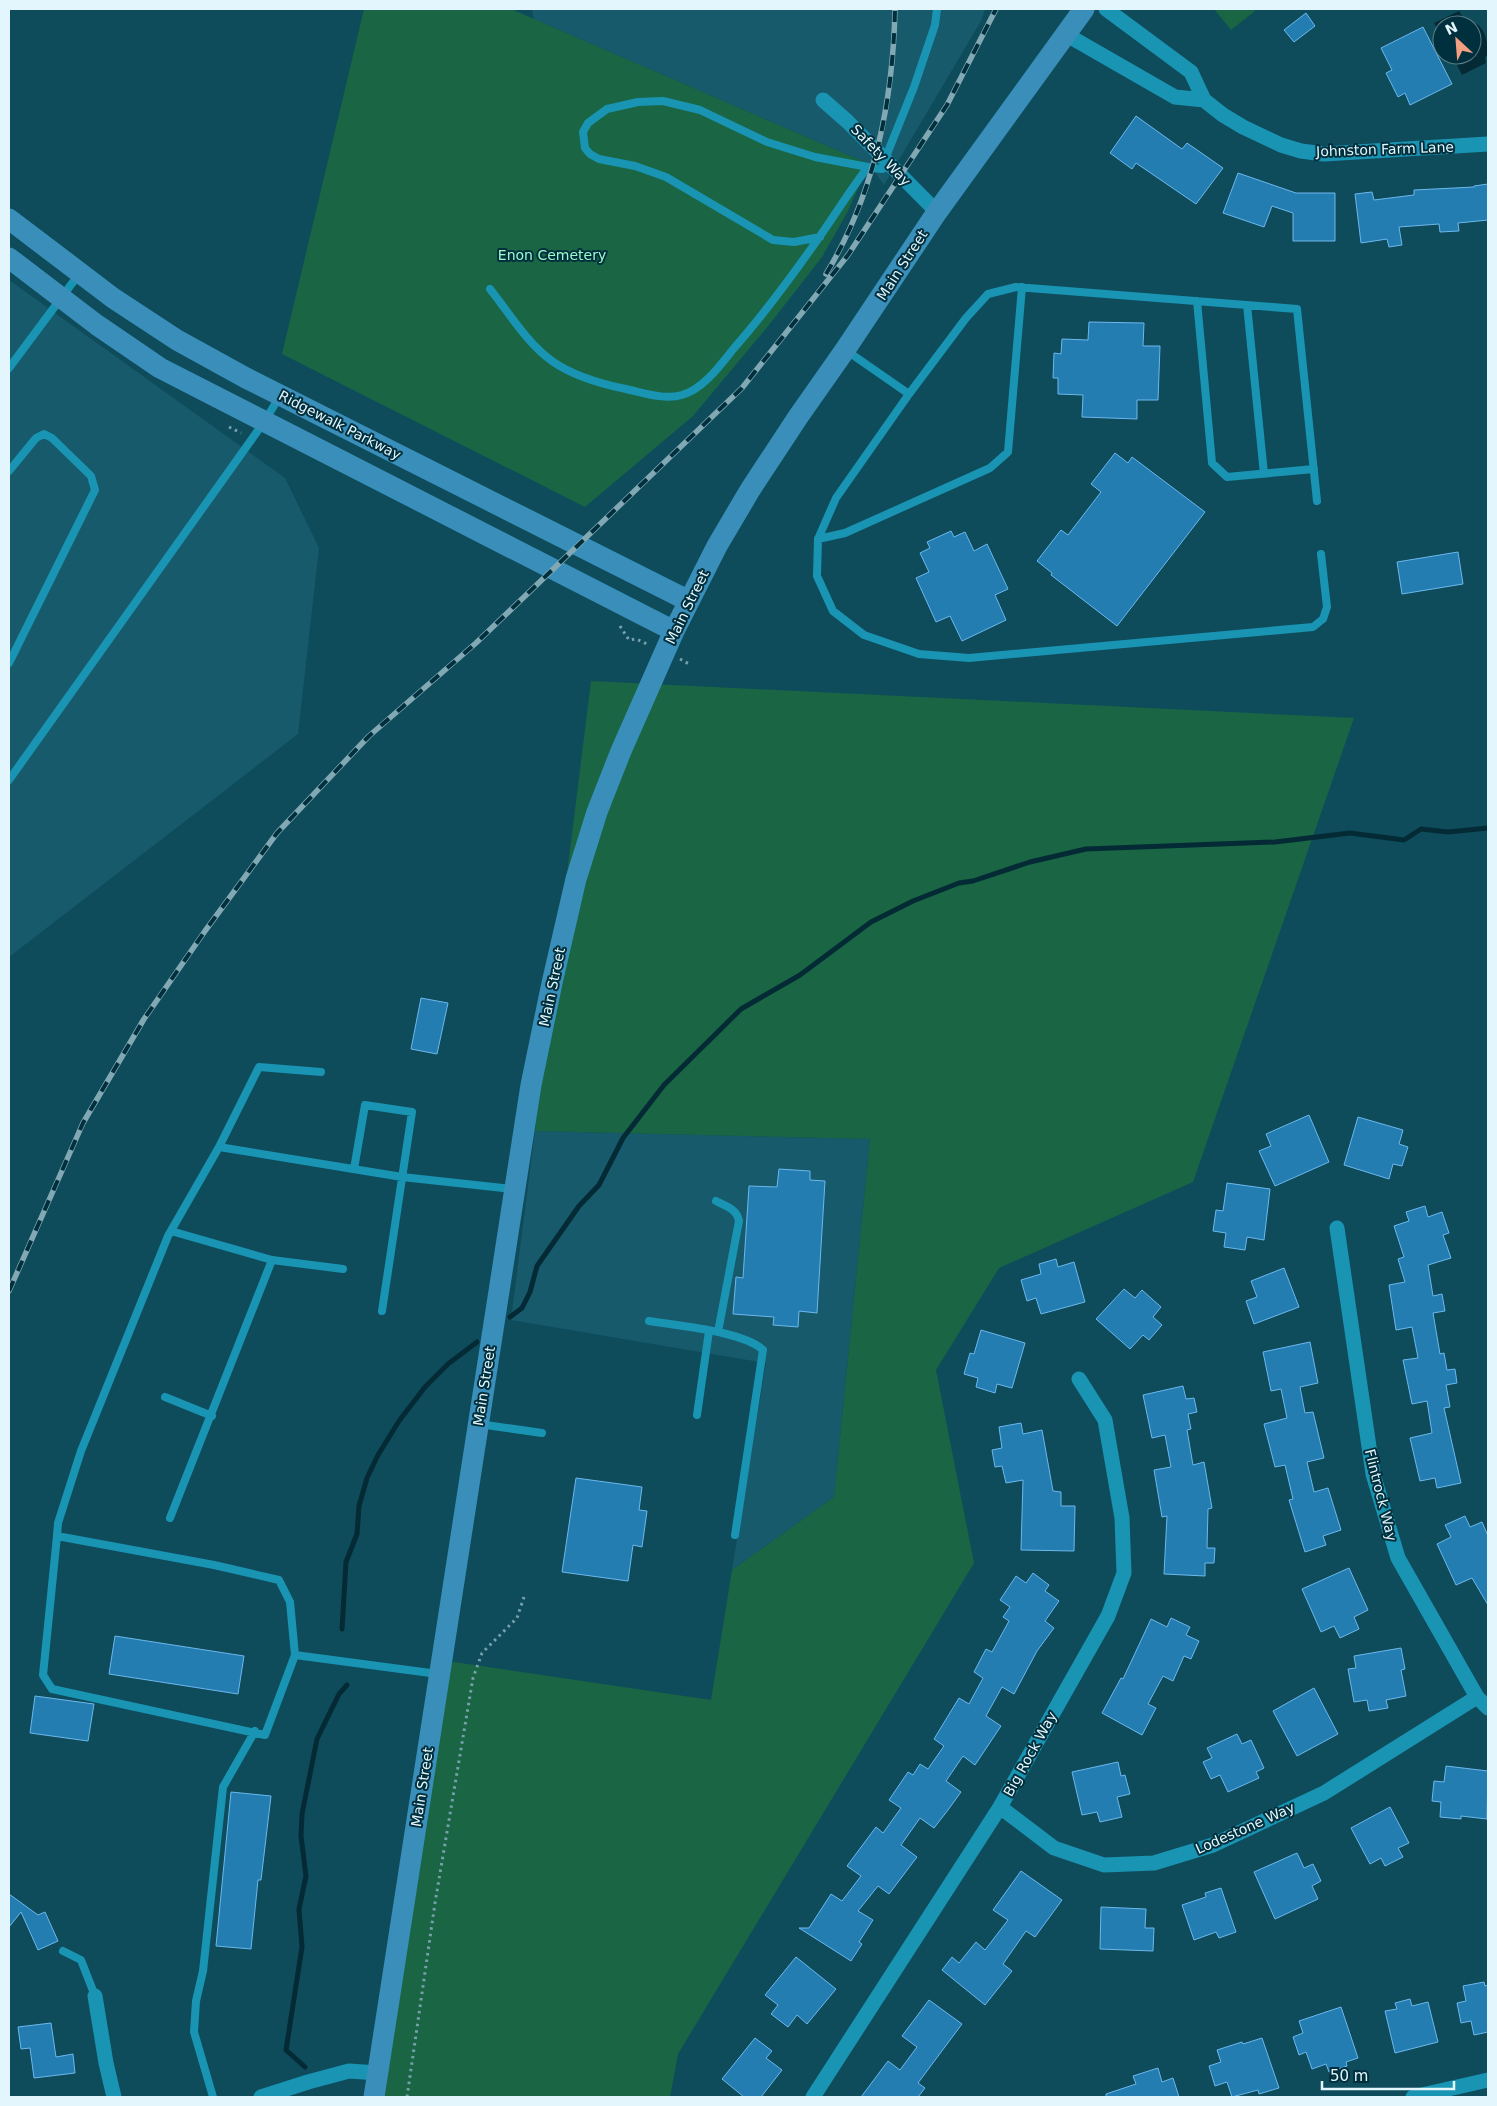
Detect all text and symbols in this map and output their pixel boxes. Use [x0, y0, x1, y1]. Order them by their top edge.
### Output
north arrow [1432, 15, 1482, 65]
text: N [1443, 19, 1460, 38]
street label: Safety Way [848, 121, 914, 189]
street label: Johnston Farm Lane [1315, 139, 1454, 159]
street label: Main Street [873, 226, 931, 303]
park label: Enon Cemetery [498, 247, 606, 263]
street label: Ridgewalk Parkway [276, 387, 404, 463]
street label: Main Street [662, 567, 712, 647]
street label: Main Street [536, 946, 568, 1028]
street label: Main Street [470, 1345, 498, 1427]
street label: Flintrock Way [1362, 1447, 1400, 1543]
street label: Big Rock Way [1000, 1709, 1060, 1799]
street label: Main Street [408, 1746, 436, 1828]
street label: Lodestone Way [1193, 1799, 1297, 1857]
scale bar [1322, 2058, 1454, 2090]
text: 50 m [1330, 2067, 1368, 2085]

